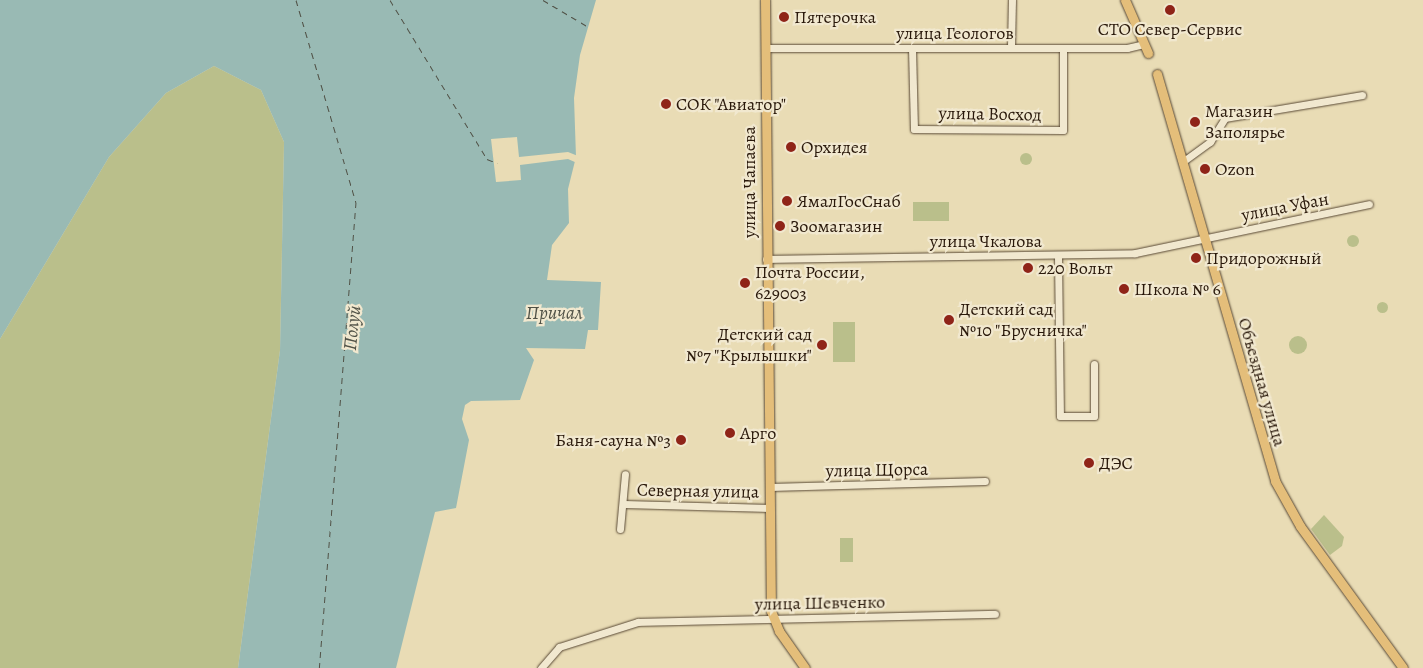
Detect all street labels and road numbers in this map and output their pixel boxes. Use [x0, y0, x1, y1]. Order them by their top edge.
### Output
street label: улица Геологов [896, 22, 1014, 44]
street label: улица Восход [938, 102, 1042, 126]
street label: улица Чапаева [738, 126, 760, 238]
street label: улица Уфан [1240, 188, 1330, 226]
street label: улица Чкалова [930, 230, 1042, 252]
street label: Объездная улица [1233, 315, 1291, 449]
street label: улица Щорса [826, 458, 928, 482]
street label: Северная улица [637, 479, 759, 503]
street label: улица Шевченко [755, 591, 885, 615]

